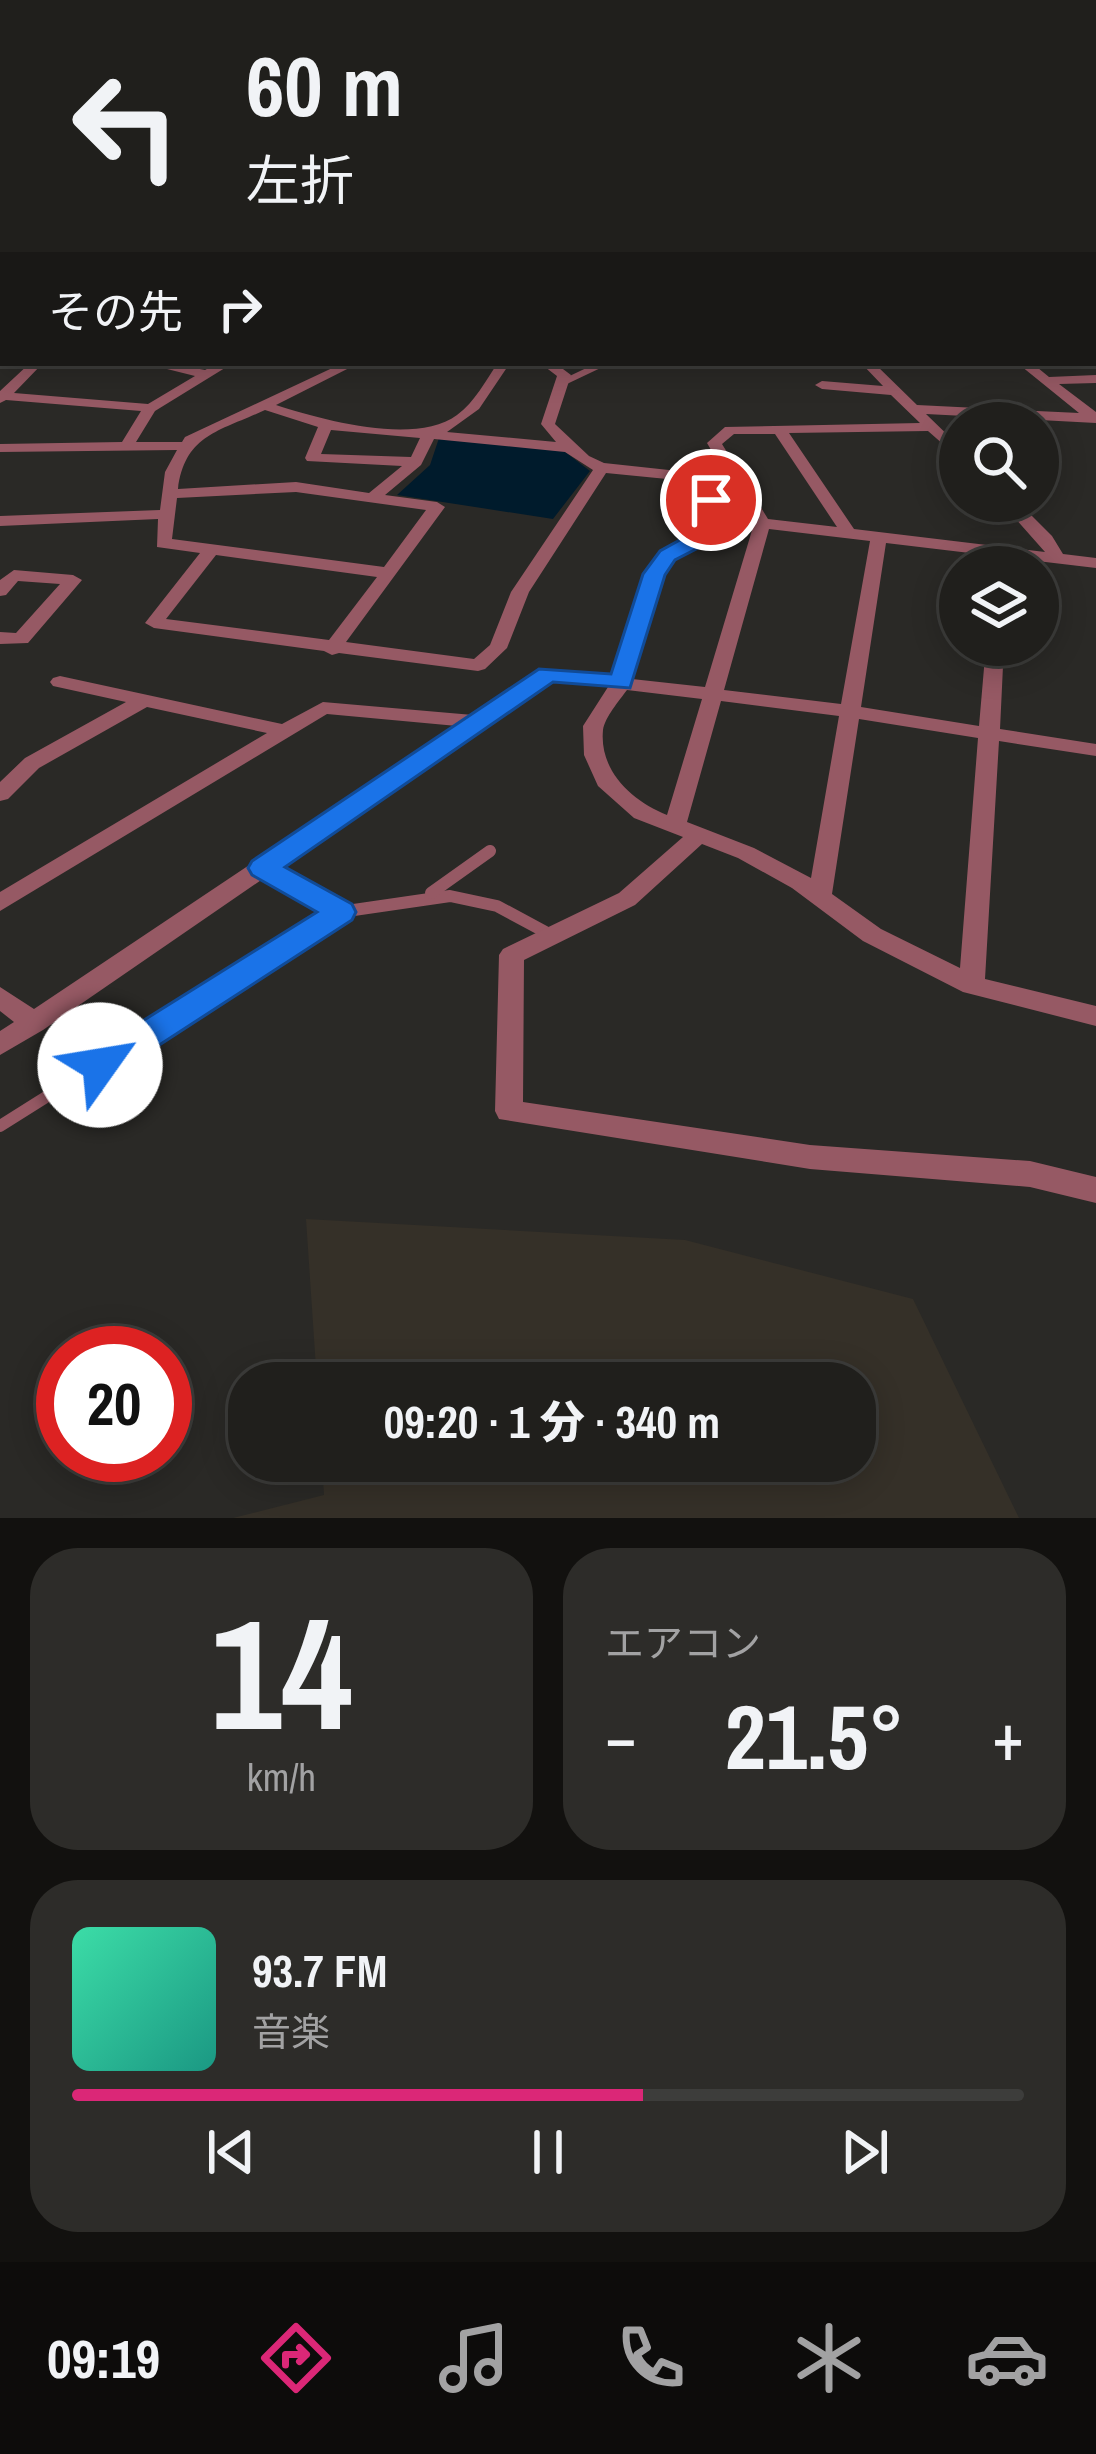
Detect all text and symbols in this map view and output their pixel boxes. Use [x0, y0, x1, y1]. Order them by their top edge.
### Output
text: 60 m [246, 29, 403, 142]
icon: left [48, 48, 204, 204]
text: 左折 [246, 144, 354, 217]
icon: right [207, 276, 273, 342]
text: その先 [48, 281, 183, 342]
map controls [939, 402, 1059, 666]
button: search [939, 402, 1059, 522]
pin [660, 449, 762, 551]
icon: arrive [678, 467, 744, 533]
button: layers [939, 546, 1059, 666]
position arrow [37, 1002, 163, 1128]
speed limit sign: 20 [36, 1326, 192, 1482]
text: 09:20 · 1 分 · 340 m [384, 1391, 720, 1452]
text: 14 [210, 1568, 353, 1778]
text: エアコン [605, 1617, 761, 1669]
text: 21.5° [725, 1676, 904, 1797]
text: − [605, 1692, 637, 1781]
text: + [992, 1692, 1024, 1781]
text: km/h [247, 1751, 316, 1803]
text: 93.7 FM [252, 1940, 387, 2001]
text: 音楽 [252, 2006, 330, 2058]
icon: previous [198, 2119, 264, 2185]
icon: pause [515, 2119, 581, 2185]
icon: next [832, 2119, 898, 2185]
icon: directions [254, 2316, 338, 2400]
icon: music [432, 2316, 516, 2400]
icon: phone [609, 2316, 693, 2400]
icon: climate [787, 2316, 871, 2400]
icon: car [965, 2316, 1049, 2400]
text: 09:19 [47, 2322, 160, 2395]

